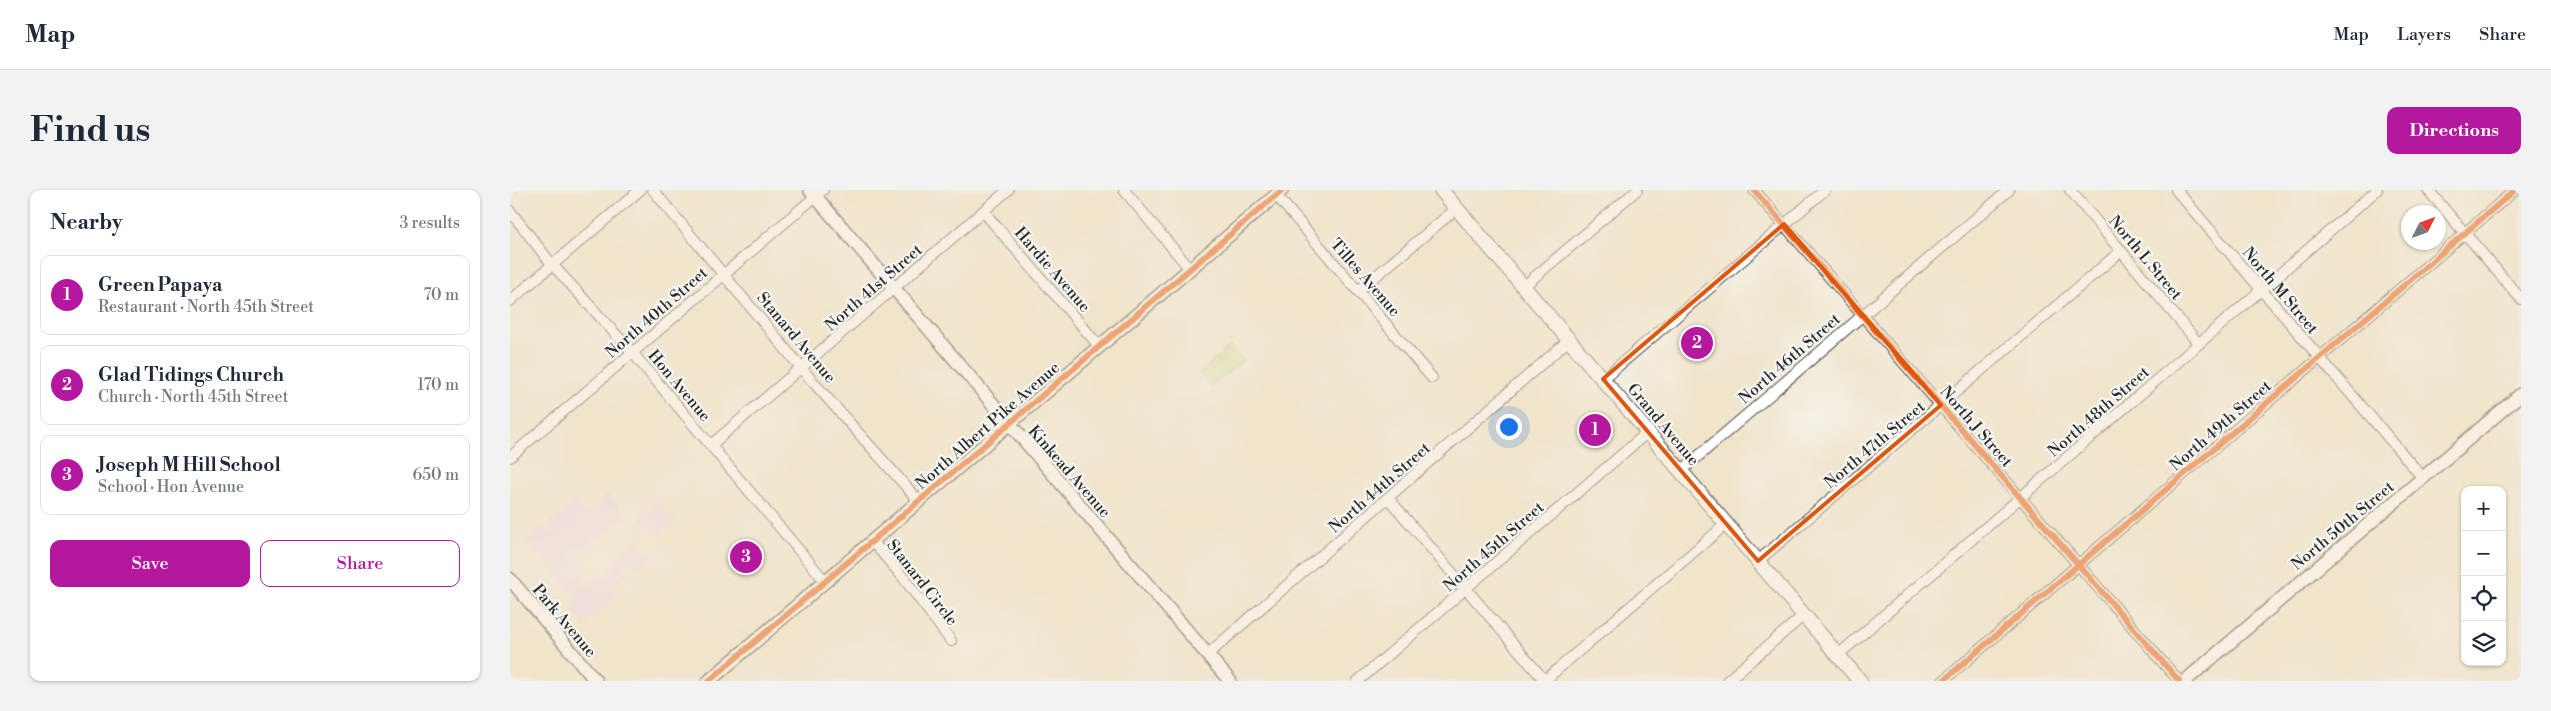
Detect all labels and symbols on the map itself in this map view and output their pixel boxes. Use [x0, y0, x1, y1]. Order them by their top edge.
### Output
north arrow [2401, 205, 2446, 250]
street label: North L Street [2104, 211, 2187, 304]
street label: Hardie Avenue [1010, 223, 1095, 316]
street label: Tilles Avenue [1326, 234, 1405, 321]
street label: North 41st Street [821, 240, 927, 336]
street label: North M Street [2238, 243, 2323, 339]
street label: North 40th Street [601, 263, 712, 363]
street label: Stanard Avenue [752, 288, 840, 387]
street label: North 46th Street [1735, 309, 1845, 408]
pin: 2 [1681, 324, 1713, 362]
street label: Hon Avenue [643, 346, 715, 426]
street label: North Albert Pike Avenue [911, 358, 1064, 494]
street label: North 48th Street [2044, 362, 2154, 461]
street label: North 49th Street [2166, 376, 2276, 475]
street label: Grand Avenue [1623, 379, 1703, 470]
street label: North J Street [1936, 382, 2017, 472]
street label: North 47th Street [1820, 396, 1930, 493]
pin: 1 [1579, 411, 1611, 449]
your location [1496, 414, 1522, 440]
street label: Kinkead Avenue [1024, 421, 1115, 522]
street label: North 44th Street [1325, 438, 1435, 537]
street label: North 50th Street [2287, 477, 2398, 575]
street label: North 45th Street [1439, 497, 1548, 596]
street label: Stanard Circle [882, 536, 962, 630]
pin: 3 [730, 538, 762, 576]
street label: Park Avenue [528, 580, 601, 661]

